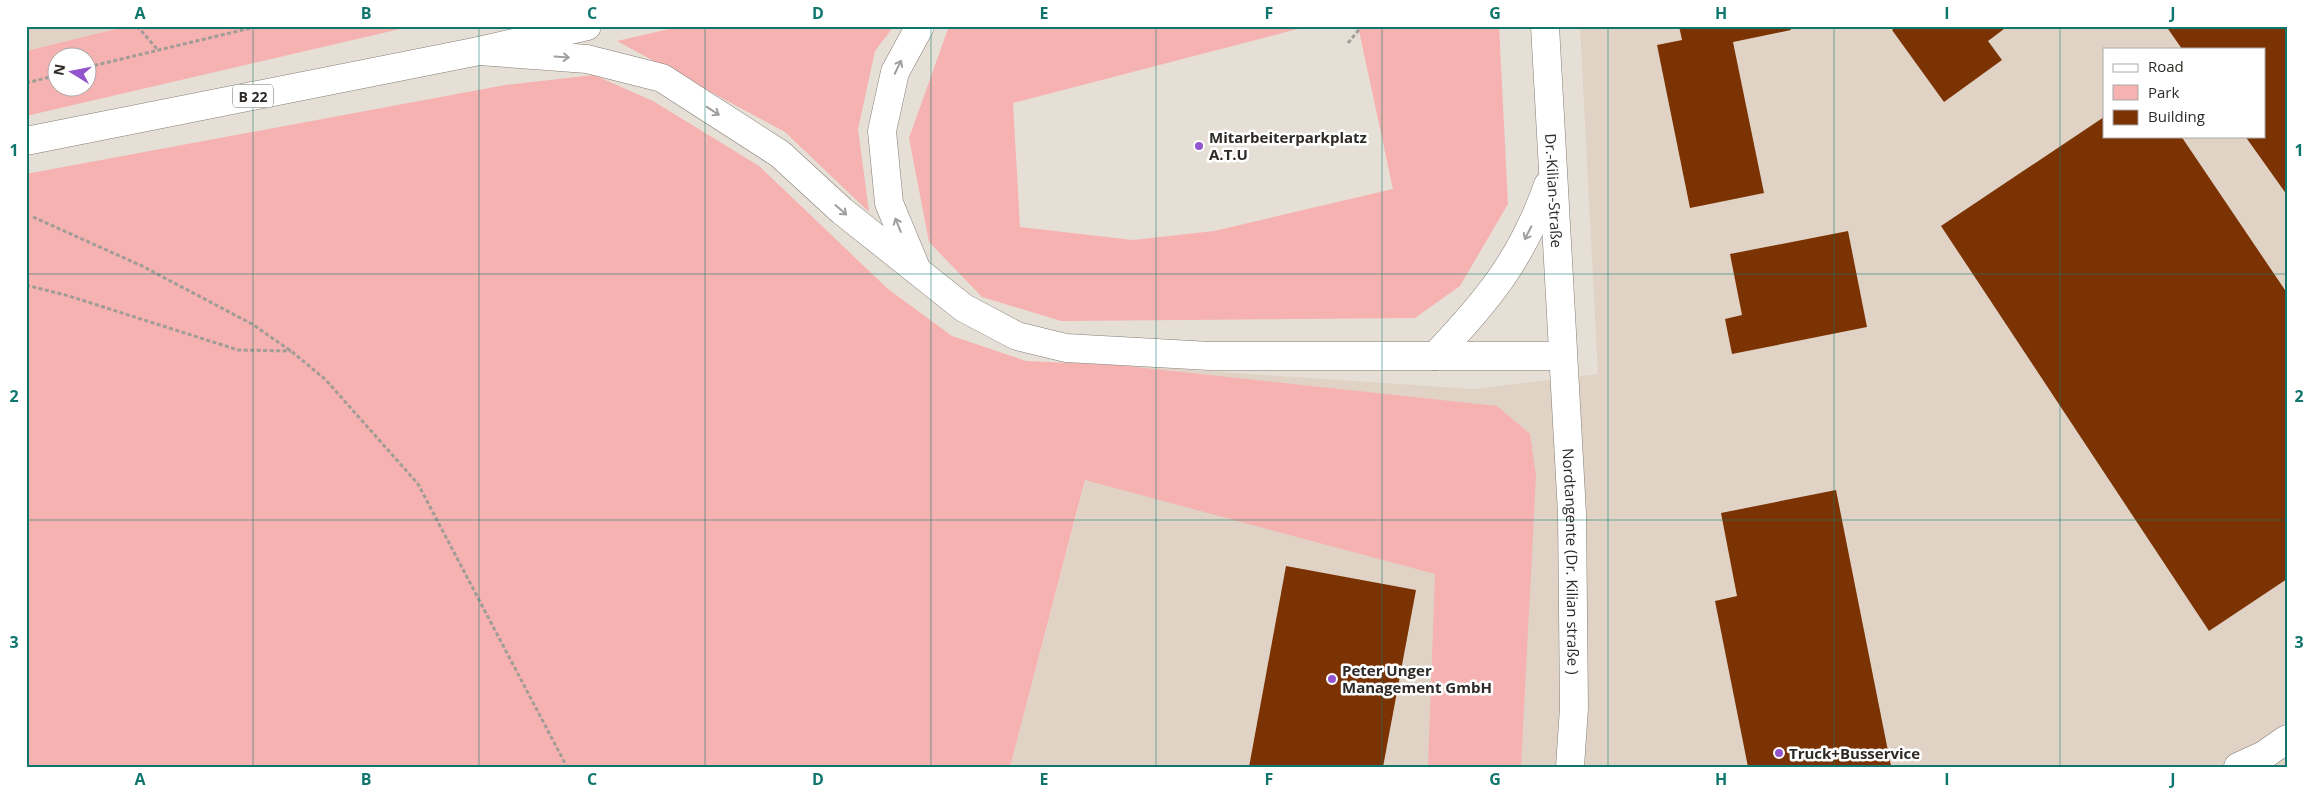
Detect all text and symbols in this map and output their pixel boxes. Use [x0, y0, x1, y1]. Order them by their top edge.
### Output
text: A [134, 2, 146, 24]
text: B [361, 2, 371, 24]
text: C [587, 2, 597, 24]
text: D [812, 2, 824, 24]
text: E [1040, 2, 1049, 24]
text: F [1265, 2, 1273, 24]
text: G [1489, 2, 1501, 24]
text: H [1715, 2, 1727, 24]
text: I [1944, 2, 1950, 24]
text: J [2168, 2, 2176, 24]
north arrow [48, 48, 98, 98]
legend [2103, 48, 2266, 138]
one-way arrow [554, 52, 570, 62]
text: Road [2148, 56, 2184, 76]
one-way arrow [893, 59, 903, 74]
text: N [48, 62, 69, 77]
text: Park [2148, 82, 2179, 102]
road number: B 22 [233, 84, 273, 108]
one-way arrow [706, 105, 720, 116]
text: Building [2148, 106, 2205, 126]
place label: Mitarbeiterparkplatz A.T.U [1209, 127, 1367, 164]
street label: Dr.-Kilian-Straße [1541, 133, 1567, 249]
text: 1 [9, 139, 19, 161]
text: 1 [2294, 139, 2304, 161]
marker: Mitarbeiterparkplatz A.T.U [1193, 140, 1205, 152]
one-way arrow [834, 204, 847, 216]
one-way arrow [893, 218, 902, 233]
one-way arrow [1523, 225, 1533, 240]
text: 2 [9, 385, 19, 407]
text: 2 [2294, 385, 2304, 407]
street label: Nordtangente (Dr. Kilian straße ) [1558, 448, 1584, 675]
text: 3 [9, 631, 19, 653]
text: 3 [2294, 631, 2304, 653]
place label: Peter Unger Management GmbH [1342, 660, 1492, 697]
marker: Peter Unger Management GmbH [1326, 673, 1338, 685]
place label: Truck+Busservice [1789, 743, 1920, 763]
marker: Truck+Busservice [1773, 747, 1785, 759]
text: A [134, 768, 146, 790]
text: B [361, 768, 371, 790]
text: C [587, 768, 597, 790]
text: D [812, 768, 824, 790]
text: E [1040, 768, 1049, 790]
text: F [1265, 768, 1273, 790]
text: G [1489, 768, 1501, 790]
text: H [1715, 768, 1727, 790]
text: I [1944, 768, 1950, 790]
text: J [2168, 768, 2176, 790]

